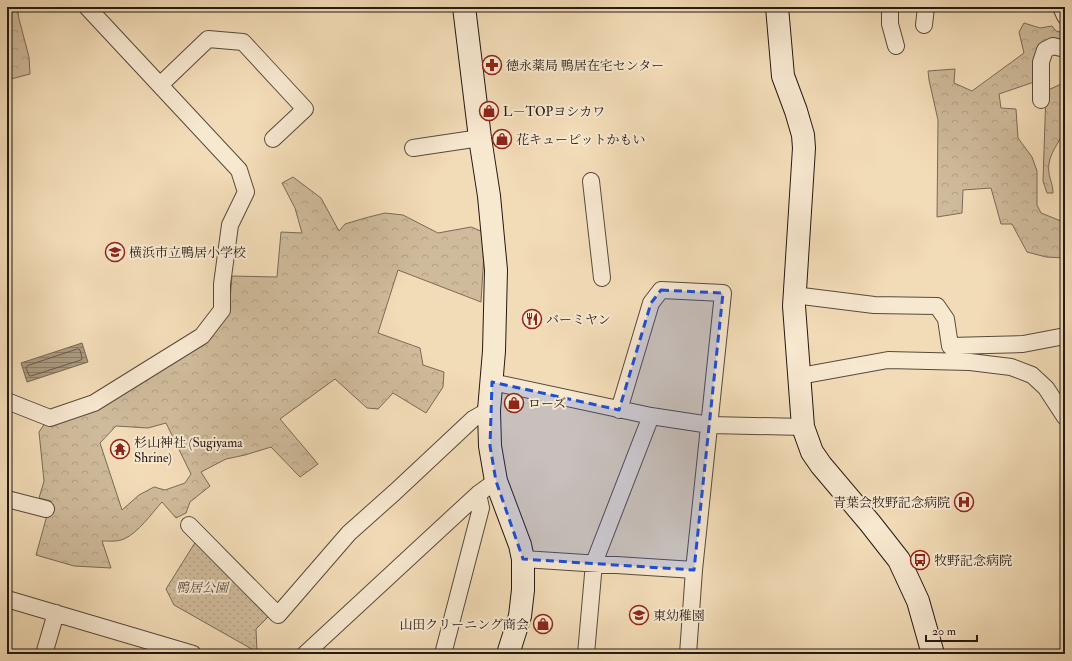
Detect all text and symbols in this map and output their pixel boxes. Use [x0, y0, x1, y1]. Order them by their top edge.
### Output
pharmacy icon: 徳永薬局 鴨居在宅センター [481, 54, 503, 76]
place label: 徳永薬局 鴨居在宅センター [506, 58, 664, 74]
shop icon: L－TOPヨシカワ [478, 100, 500, 122]
place label: L－TOPヨシカワ [503, 104, 605, 120]
shop icon: 花キューピットかもい [491, 128, 513, 150]
place label: 花キューピットかもい [516, 132, 645, 148]
school or university icon: 横浜市立鴨居小学校 [104, 241, 126, 263]
place label: 横浜市立鴨居小学校 [129, 245, 246, 261]
restaurant icon: バーミヤン [521, 308, 543, 330]
place label: バーミヤン [546, 312, 611, 328]
shop icon: ローズ [503, 392, 525, 414]
place label: ローズ [528, 396, 566, 412]
place label: 杉山神社 (Sugiyama Shrine) [134, 435, 243, 466]
temple icon: 杉山神社 (Sugiyama Shrine) [109, 438, 131, 460]
hospital icon: 青葉会牧野記念病院 [953, 491, 975, 513]
place label: 青葉会牧野記念病院 [833, 495, 950, 511]
bus stop icon: 牧野記念病院 [909, 549, 931, 571]
place label: 牧野記念病院 [934, 553, 1012, 569]
park label: 鴨居公園 [176, 580, 230, 596]
school or university icon: 東幼稚園 [628, 604, 650, 626]
place label: 東幼稚園 [653, 608, 705, 624]
shop icon: 山田クリーニング商会 [532, 613, 554, 635]
place label: 山田クリーニング商会 [399, 617, 529, 633]
scale bar [926, 617, 977, 643]
text: 20 m [932, 624, 957, 639]

